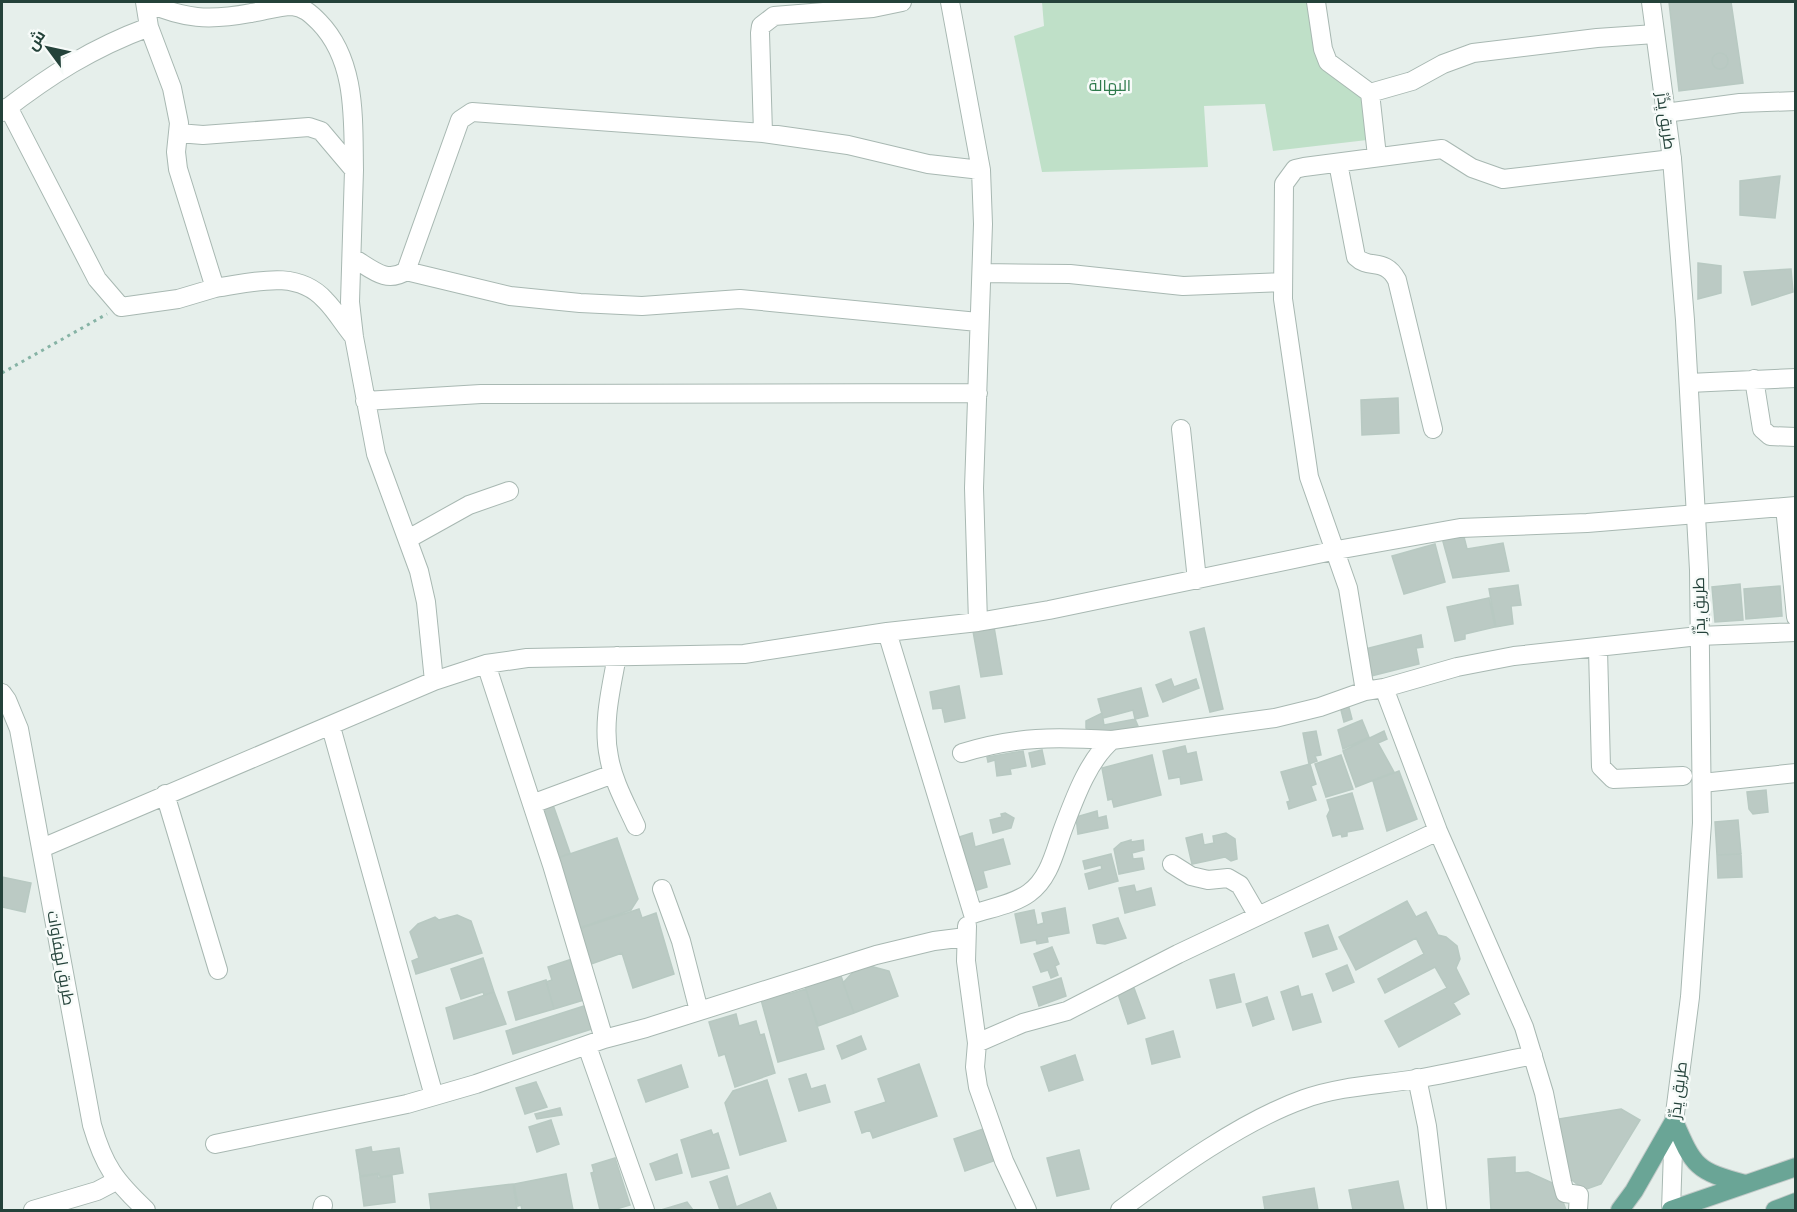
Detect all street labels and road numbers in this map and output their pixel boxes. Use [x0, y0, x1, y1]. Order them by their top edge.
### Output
street label: طريق يِدِّرْ [1651, 90, 1679, 151]
street label: طريق يِدِّرْ [1689, 577, 1710, 636]
street label: طريق لهفاوات [42, 909, 79, 1007]
street label: طريق يِدِّرْ [1665, 1060, 1692, 1121]

